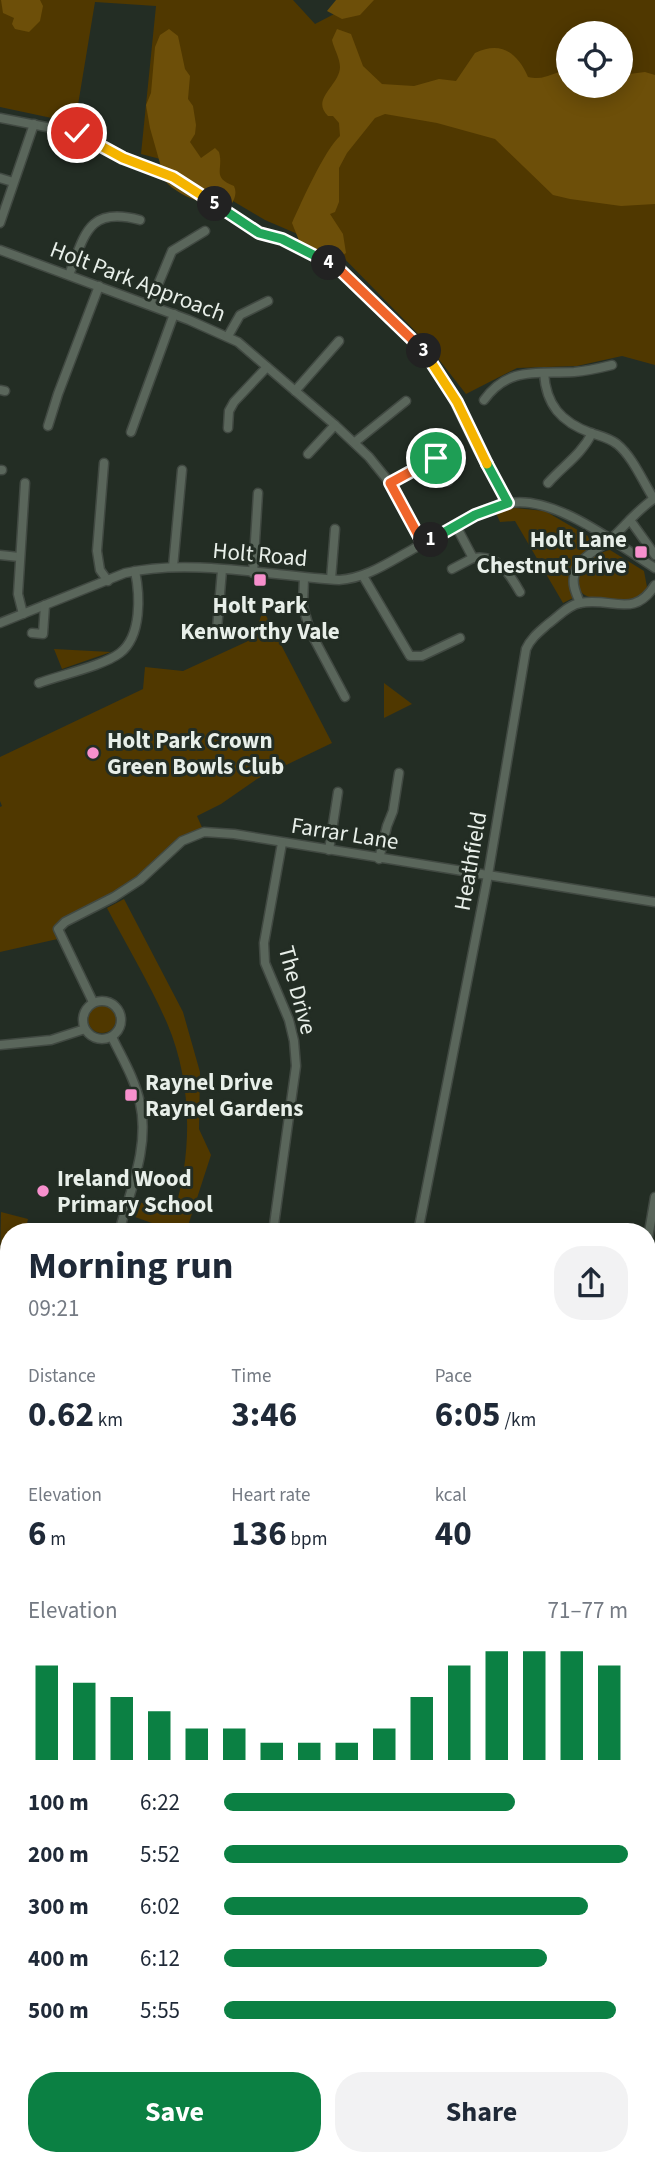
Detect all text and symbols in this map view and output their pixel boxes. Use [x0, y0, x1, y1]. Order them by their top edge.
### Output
map controls [556, 21, 633, 98]
button: locate [556, 21, 633, 98]
pin [47, 103, 107, 163]
icon: check [58, 114, 96, 152]
pin: 5 [198, 186, 232, 222]
text: 5 [209, 190, 220, 217]
street label: Holt Park Approach [45, 233, 230, 330]
pin: 4 [312, 246, 346, 280]
text: 4 [323, 249, 334, 276]
pin: 3 [406, 334, 442, 368]
text: 3 [418, 337, 429, 364]
pin [406, 428, 466, 488]
icon: arrive [417, 439, 455, 477]
pin: 1 [414, 522, 448, 558]
place label: Holt Lane Chestnut Drive [477, 523, 627, 582]
text: 1 [425, 526, 436, 553]
street label: Holt Road [211, 534, 309, 575]
marker: Holt Lane Chestnut Drive [633, 544, 649, 560]
marker: Holt Park Kenworthy Vale [252, 572, 268, 588]
place label: Holt Park Kenworthy Vale [180, 589, 340, 648]
place label: Holt Park Crown Green Bowls Club [107, 724, 284, 783]
marker: Holt Park Crown Green Bowls Club [85, 745, 101, 761]
street label: Farrar Lane [289, 809, 401, 858]
street label: Heathfield [446, 809, 495, 913]
street label: The Drive [270, 942, 325, 1038]
place label: Raynel Drive Raynel Gardens [145, 1066, 303, 1125]
marker: Raynel Drive Raynel Gardens [123, 1087, 139, 1103]
place label: Ireland Wood Primary School [57, 1162, 213, 1221]
marker: Ireland Wood Primary School [35, 1183, 51, 1199]
text: Morning run [28, 1239, 233, 1293]
button: share [554, 1246, 628, 1320]
text: 09:21 [28, 1292, 79, 1325]
text: Distance [28, 1363, 96, 1390]
text: Time [231, 1363, 271, 1390]
text: Pace [435, 1363, 472, 1390]
text: 0.62 [28, 1390, 94, 1440]
text: 3:46 [231, 1390, 297, 1440]
text: 6:05 [435, 1390, 501, 1440]
text: km [94, 1407, 123, 1434]
text: /km [501, 1407, 536, 1434]
text: Elevation [28, 1482, 102, 1509]
text: Heart rate [231, 1482, 310, 1509]
text: kcal [435, 1482, 467, 1509]
text: 6 [28, 1509, 46, 1559]
text: 136 [231, 1509, 287, 1559]
text: 40 [435, 1509, 472, 1559]
text: m [46, 1526, 66, 1553]
text: bpm [287, 1526, 327, 1553]
text: Elevation [28, 1594, 118, 1627]
text: 71–77 m [548, 1594, 628, 1627]
text: 100 m [28, 1786, 89, 1819]
text: 6:22 [140, 1786, 180, 1819]
text: 200 m [28, 1838, 89, 1871]
text: 5:52 [140, 1838, 180, 1871]
text: 300 m [28, 1890, 89, 1923]
text: 6:02 [140, 1890, 180, 1923]
text: 400 m [28, 1942, 89, 1975]
text: 6:12 [140, 1942, 180, 1975]
text: 500 m [28, 1994, 89, 2027]
text: 5:55 [140, 1994, 180, 2027]
button: Save [28, 2072, 321, 2152]
button: Share [335, 2072, 628, 2152]

